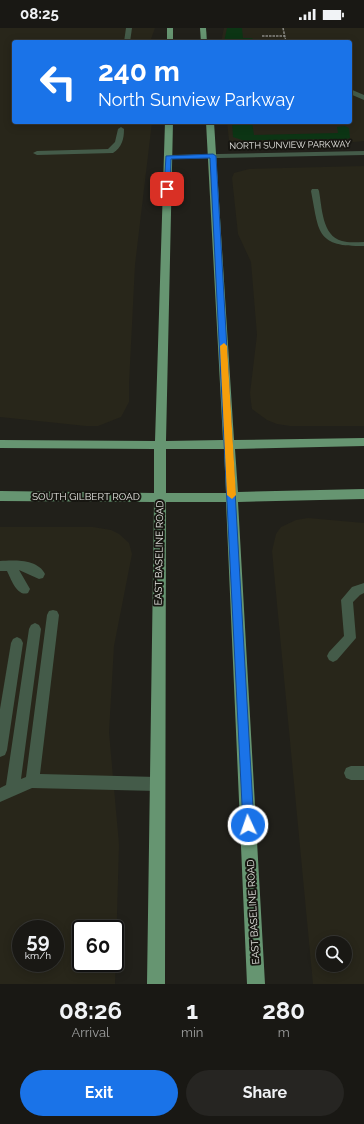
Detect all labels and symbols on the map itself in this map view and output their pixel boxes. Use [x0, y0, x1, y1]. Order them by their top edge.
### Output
street label: NORTH SUNVIEW PARKWAY [229, 139, 351, 151]
pin [150, 172, 184, 206]
street label: SOUTH GILBERT ROAD [32, 491, 140, 502]
street label: EAST BASELINE ROAD [153, 500, 165, 606]
position arrow [227, 804, 269, 846]
street label: EAST BASELINE ROAD [245, 859, 261, 965]
speed limit sign: 60 [72, 920, 124, 972]

